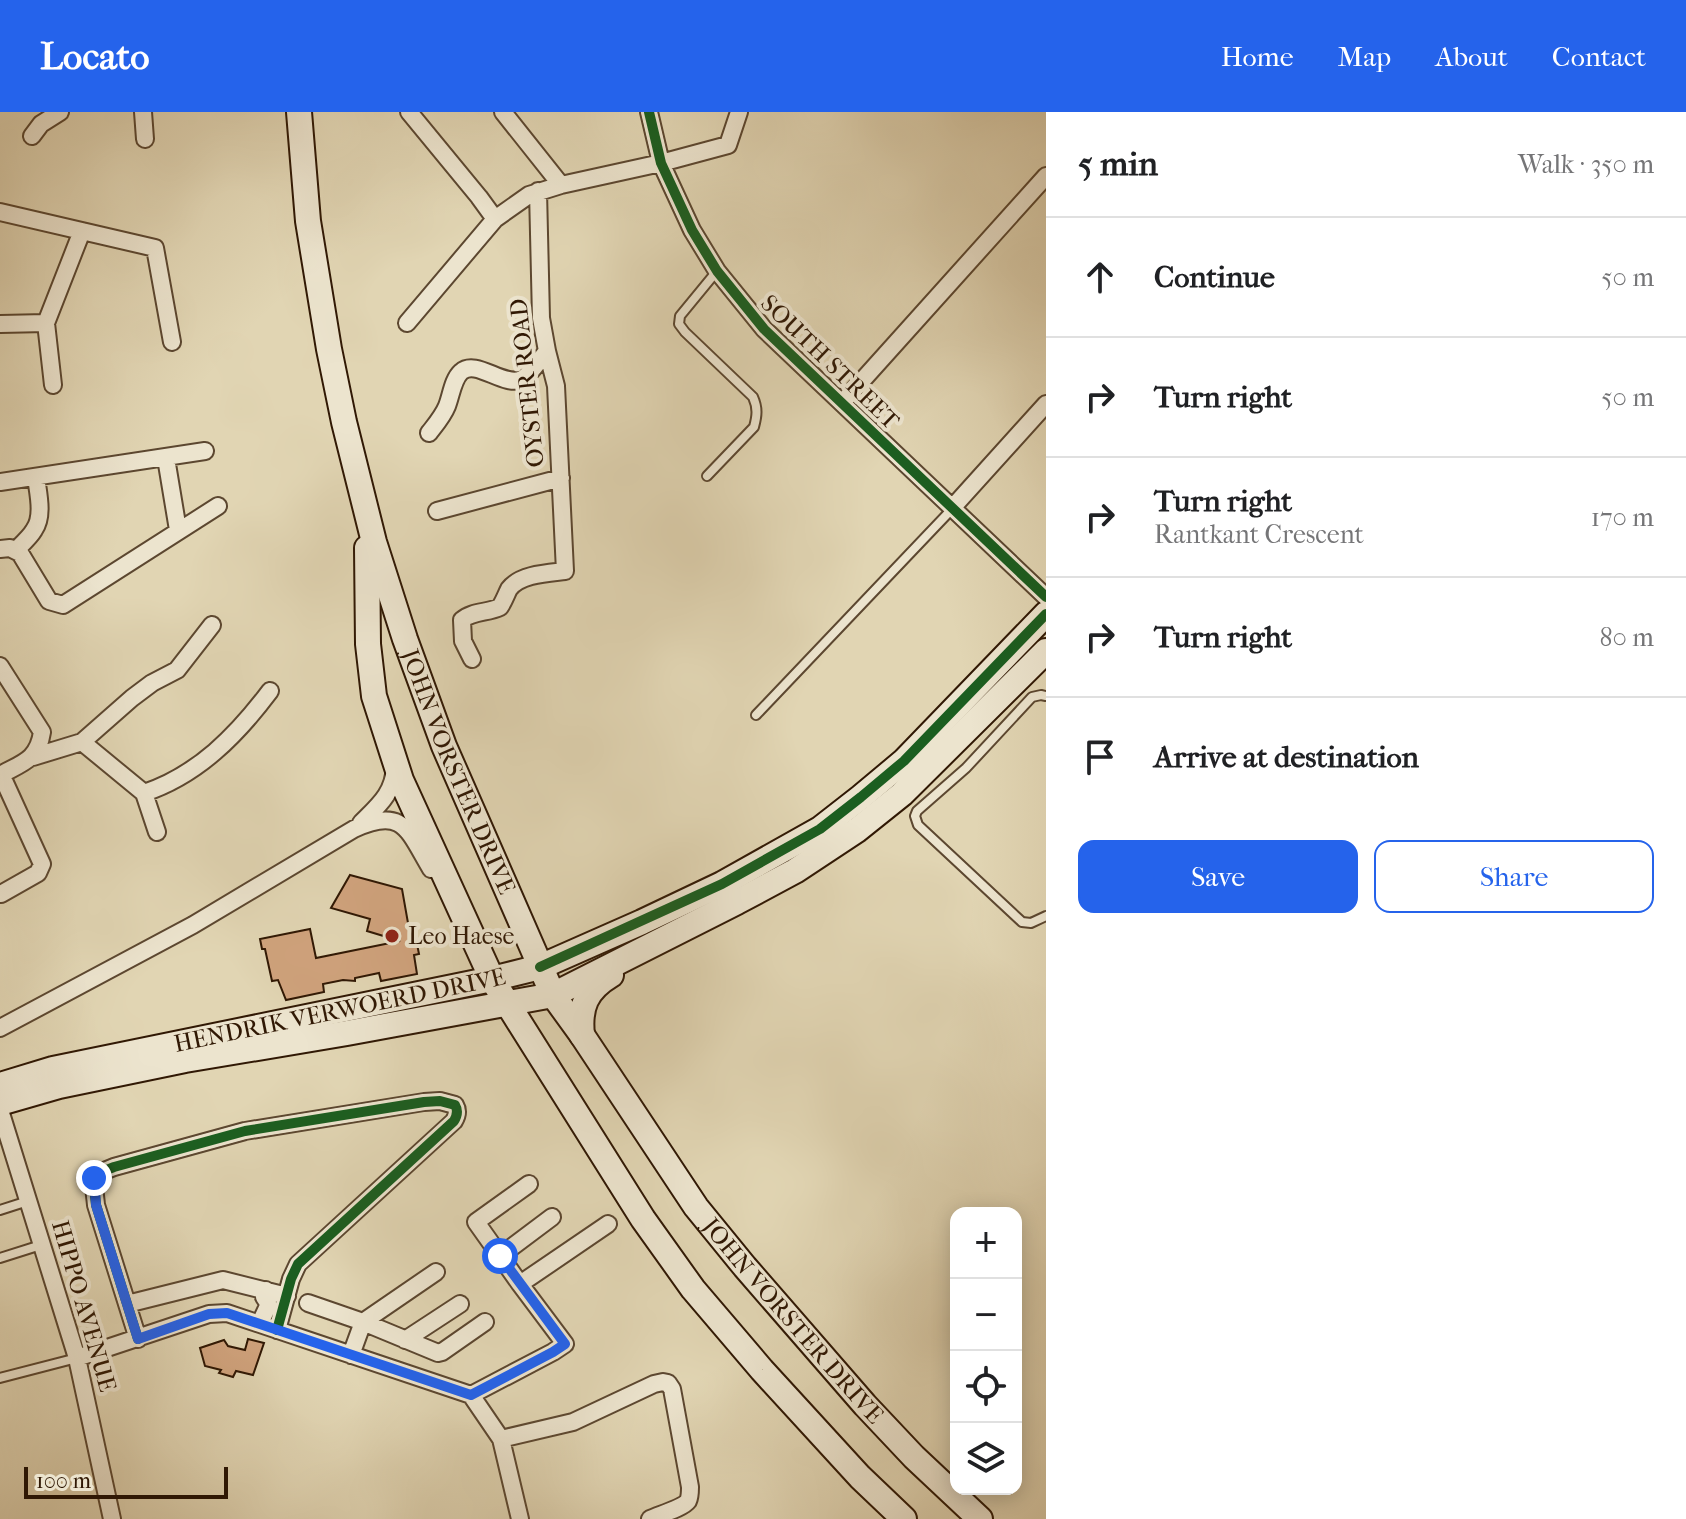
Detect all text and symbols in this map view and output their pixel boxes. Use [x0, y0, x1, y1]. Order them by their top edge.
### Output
text: Locato [40, 34, 150, 79]
text: Home [1221, 40, 1294, 73]
text: Map [1338, 40, 1391, 73]
text: About [1435, 40, 1508, 73]
text: Contact [1552, 40, 1646, 73]
text: 5 min [1078, 144, 1158, 184]
text: Walk · 350 m [1518, 149, 1654, 180]
icon: ahead [1078, 255, 1122, 299]
text: Continue [1154, 260, 1275, 295]
text: 50 m [1601, 262, 1654, 293]
street label: SOUTH STREET [755, 289, 906, 436]
street label: OYSTER ROAD [504, 297, 550, 469]
icon: right [1078, 375, 1122, 419]
text: Turn right [1154, 380, 1292, 415]
text: 50 m [1601, 382, 1654, 413]
text: Turn right [1154, 484, 1292, 519]
icon: right [1078, 495, 1122, 539]
text: 170 m [1591, 502, 1654, 533]
text: Rantkant Crescent [1154, 519, 1364, 550]
icon: right [1078, 615, 1122, 659]
text: Turn right [1154, 620, 1292, 655]
text: 80 m [1599, 622, 1654, 653]
street label: JOHN VORSTER DRIVE [395, 643, 521, 898]
icon: arrive [1078, 735, 1122, 779]
text: Arrive at destination [1154, 740, 1419, 775]
button: Save [1078, 840, 1358, 913]
button: Share [1374, 840, 1654, 913]
place label: Leo Haese [408, 922, 515, 950]
marker: Leo Haese [383, 927, 401, 945]
street label: HENDRIK VERWOERD DRIVE [171, 962, 509, 1058]
route end [76, 1160, 112, 1196]
map controls [950, 1207, 1022, 1495]
button: + [950, 1207, 1022, 1279]
street label: JOHN VORSTER DRIVE [695, 1211, 889, 1429]
street label: HIPPO AVENUE [46, 1217, 122, 1395]
route start [482, 1238, 518, 1274]
button: − [950, 1279, 1022, 1351]
button: locate [950, 1351, 1022, 1423]
button: layers [950, 1423, 1022, 1495]
scale bar [24, 1463, 228, 1499]
text: 100 m [36, 1468, 91, 1494]

